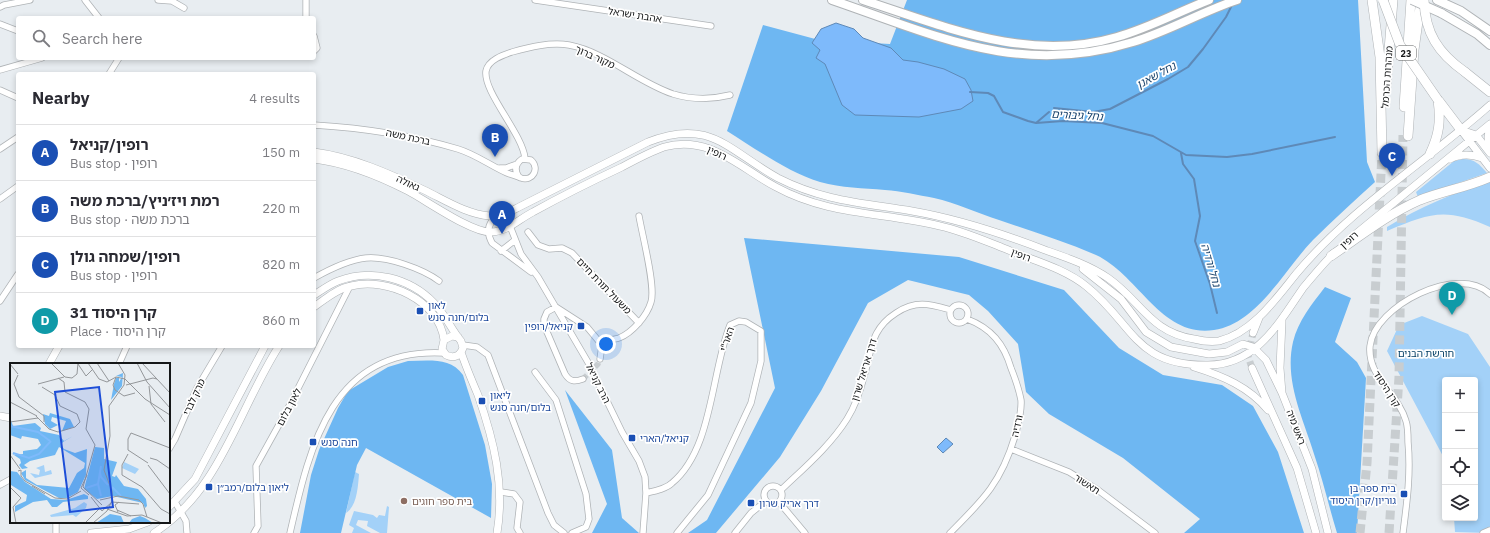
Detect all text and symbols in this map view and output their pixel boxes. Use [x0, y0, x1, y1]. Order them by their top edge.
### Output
street label: אהבת ישראל [607, 4, 663, 26]
search box [16, 16, 316, 60]
icon: search [30, 27, 52, 49]
text: Search here [62, 29, 142, 48]
street label: מקור ברוך [573, 42, 617, 72]
street label: מנהרות הכרמל [1378, 45, 1396, 109]
road number: 23 [1396, 46, 1416, 60]
water label: נחל שאנן [1134, 58, 1179, 91]
text: Nearby [32, 87, 90, 109]
text: 4 results [249, 90, 300, 107]
water label: נחל גיבורים [1051, 107, 1104, 123]
pin: B [482, 124, 508, 157]
street label: ברכת משה [385, 126, 432, 148]
text: רופין/קניאל [70, 135, 149, 154]
street label: רופין [705, 143, 729, 163]
pin: C [1379, 143, 1405, 176]
text: A [41, 144, 49, 161]
text: 150 m [262, 144, 300, 161]
text: Bus stop · רופין [70, 155, 158, 172]
street label: גאולה [394, 172, 422, 194]
text: רמת ויז׳ניץ/ברכת משה [70, 191, 220, 210]
text: B [41, 200, 49, 217]
text: 220 m [262, 200, 300, 217]
pin: A [489, 201, 515, 234]
text: Bus stop · ברכת משה [70, 211, 190, 228]
street label: רופין [1337, 228, 1361, 252]
water label: נחל ורדיה [1198, 242, 1224, 289]
street label: רופין [1009, 245, 1033, 265]
text: רופין/שמחה גולן [70, 247, 181, 266]
street label: משעול תורת חיים [574, 255, 634, 317]
text: C [41, 256, 49, 273]
text: 820 m [262, 256, 300, 273]
text: Bus stop · רופין [70, 267, 158, 284]
pin: D [1439, 282, 1465, 315]
place label: לאון בלום/חנה סנש [428, 299, 489, 324]
text: קרן היסוד 31 [70, 303, 157, 322]
marker: לאון בלום/חנה סנש [415, 306, 425, 316]
text: D [40, 312, 50, 329]
text: 860 m [262, 312, 300, 329]
place label: קניאל/רופין [525, 320, 573, 333]
marker: קניאל/רופין [576, 321, 586, 331]
text: Place · קרן היסוד [70, 323, 166, 340]
street label: האר"י [717, 325, 737, 353]
your location [596, 334, 616, 354]
street label: דרך אריאל שרון [848, 336, 880, 403]
park label: חורשת הבנים [1398, 347, 1454, 360]
street label: הרב קניאל [583, 361, 613, 405]
inset map [10, 363, 170, 523]
street label: קרן היסוד [1370, 368, 1404, 410]
street label: מרק לברי [180, 376, 208, 417]
map controls [1442, 377, 1478, 521]
button: + [1442, 377, 1478, 413]
street label: לאון בלום [274, 386, 304, 428]
place label: ליאון בלום/חנה סנש [490, 389, 551, 414]
marker: ליאון בלום/חנה סנש [477, 396, 487, 406]
street label: ראש מיה [1283, 408, 1309, 446]
button: − [1442, 413, 1478, 449]
street label: ורדיה [1008, 414, 1026, 438]
place label: קניאל/הארי [640, 432, 689, 445]
marker: קניאל/הארי [627, 433, 637, 443]
place label: חנה סנש [321, 436, 358, 449]
marker: חנה סנש [308, 437, 318, 447]
button: locate [1442, 449, 1478, 485]
street label: תאשור [1072, 471, 1103, 497]
place label: ליאון בלום/רמב״ן [217, 481, 289, 494]
marker: ליאון בלום/רמב״ן [204, 482, 214, 492]
place label: בית ספר בן גוריון/קרן היסוד [1330, 482, 1396, 507]
button: layers [1442, 485, 1478, 521]
marker: בית ספר בן גוריון/קרן היסוד [1399, 489, 1409, 499]
place label: בית ספר חוגים [412, 495, 472, 508]
marker: בית ספר חוגים [399, 496, 409, 506]
place label: דרך אריק שרון [759, 497, 819, 510]
marker: דרך אריק שרון [746, 498, 756, 508]

